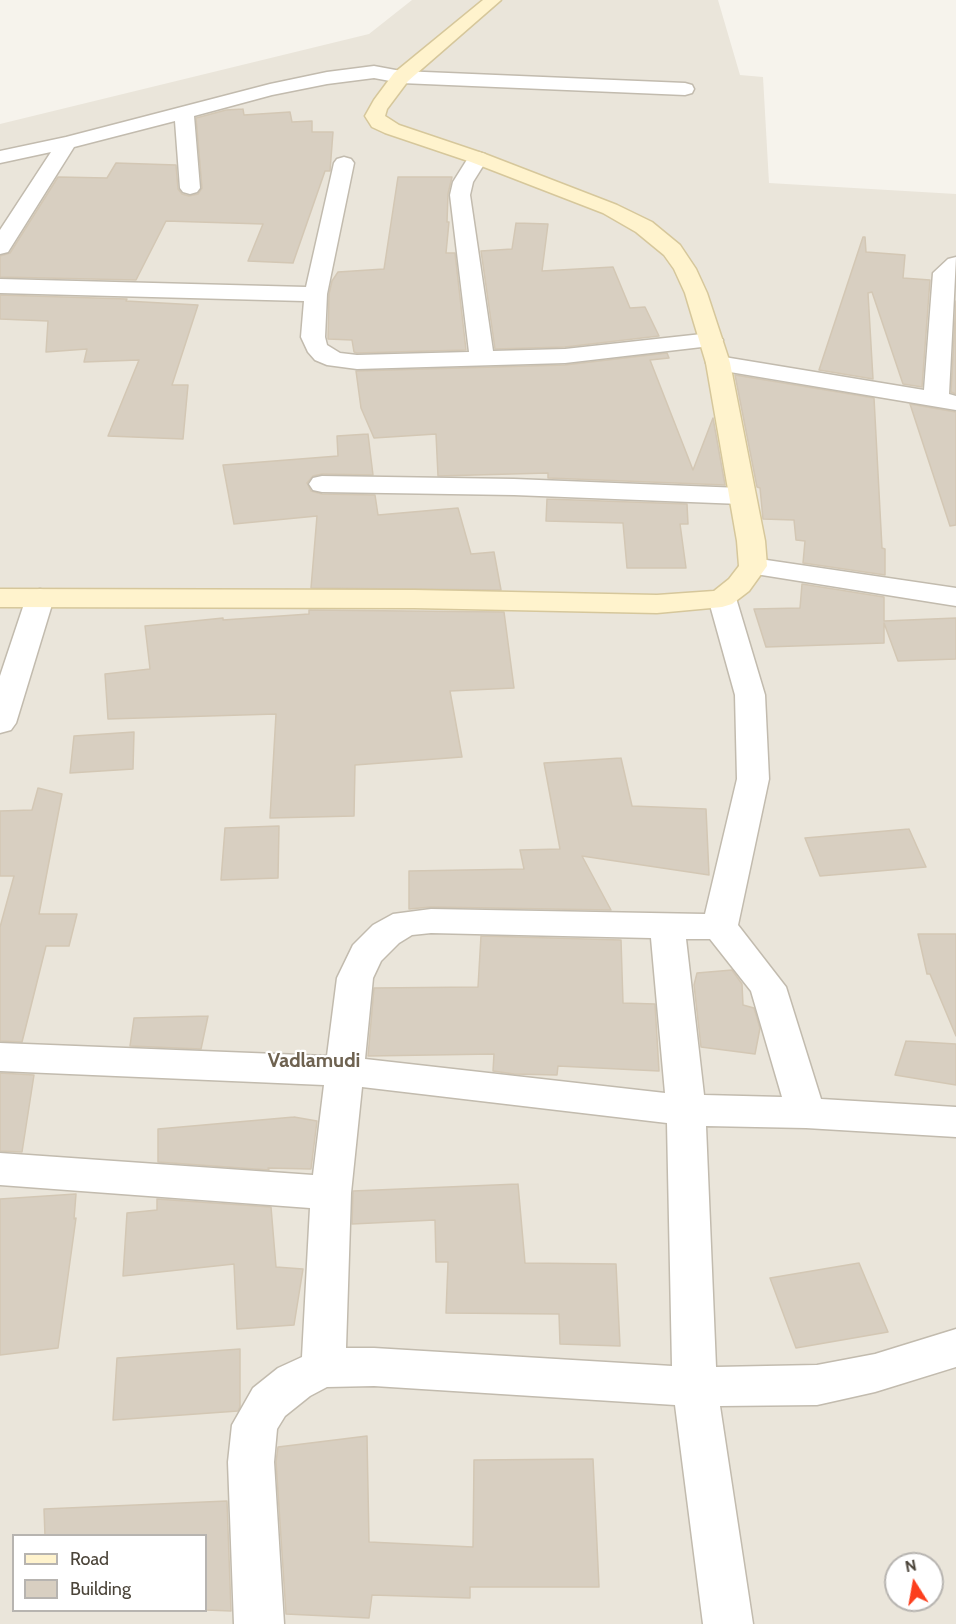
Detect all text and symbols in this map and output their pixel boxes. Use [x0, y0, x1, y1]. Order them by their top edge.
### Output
district label: Vadlamudi [268, 1049, 360, 1073]
legend [12, 1534, 207, 1612]
text: Road [70, 1548, 109, 1570]
north arrow [884, 1552, 944, 1612]
text: N [903, 1555, 918, 1576]
text: Building [70, 1578, 131, 1600]

